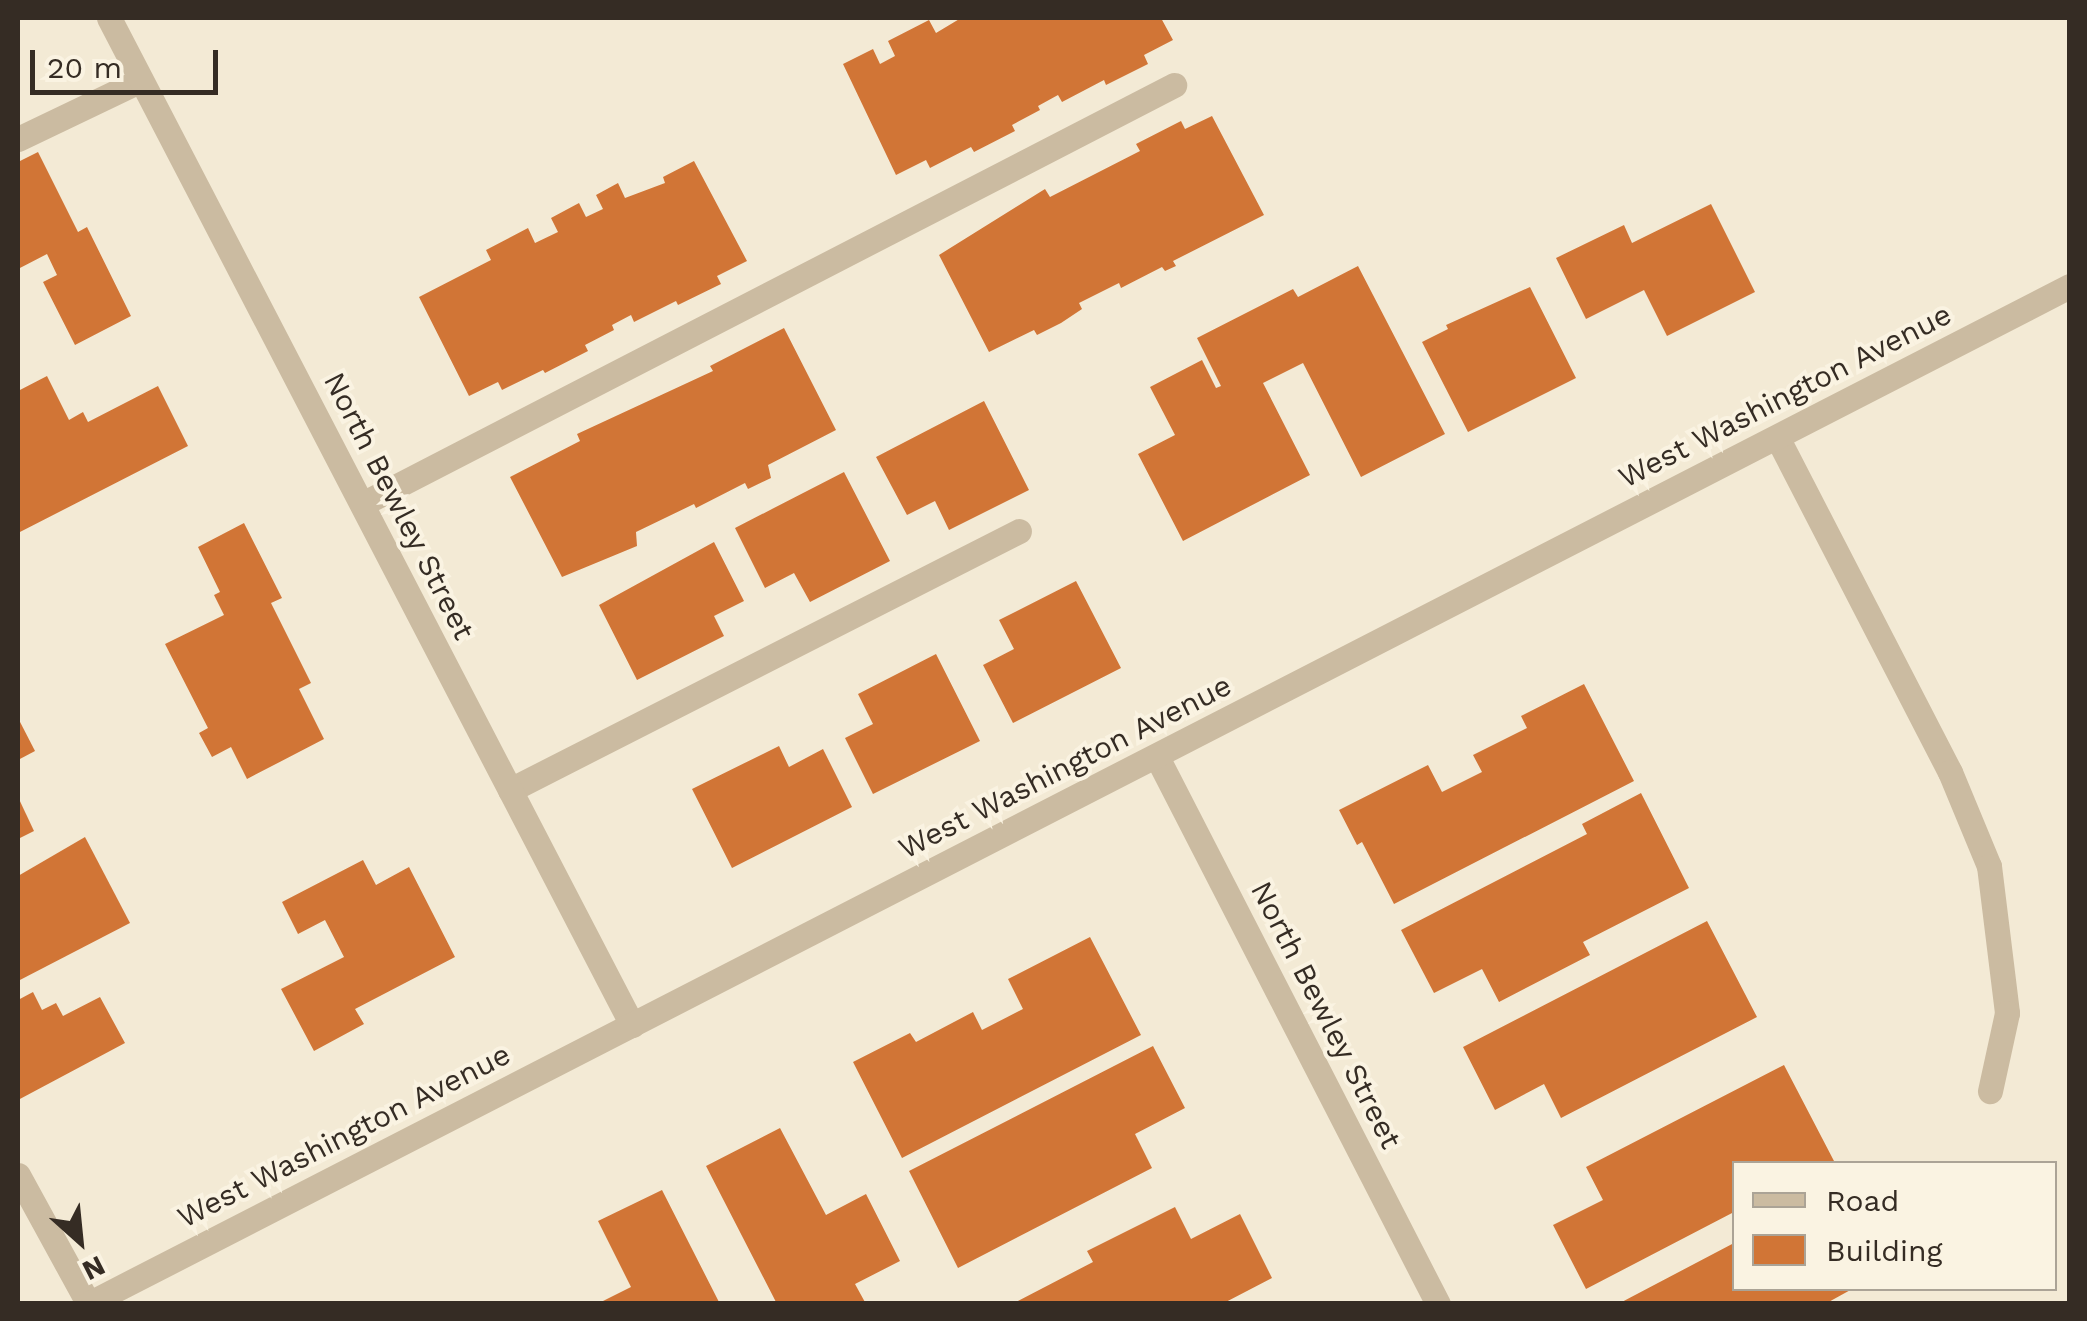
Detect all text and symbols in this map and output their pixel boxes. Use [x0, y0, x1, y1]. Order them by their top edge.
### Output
scale bar [35, 30, 222, 92]
text: 20 m [47, 50, 122, 85]
street label: West Washington Avenue [1612, 296, 1958, 496]
street label: North Bewley Street [316, 366, 482, 646]
street label: West Washington Avenue [892, 667, 1238, 867]
street label: North Bewley Street [1243, 875, 1409, 1155]
street label: West Washington Avenue [171, 1036, 517, 1236]
legend [1732, 1161, 2057, 1291]
text: Road [1826, 1183, 1899, 1218]
north arrow [30, 1191, 130, 1291]
text: Building [1826, 1233, 1943, 1268]
text: N [77, 1249, 111, 1288]

